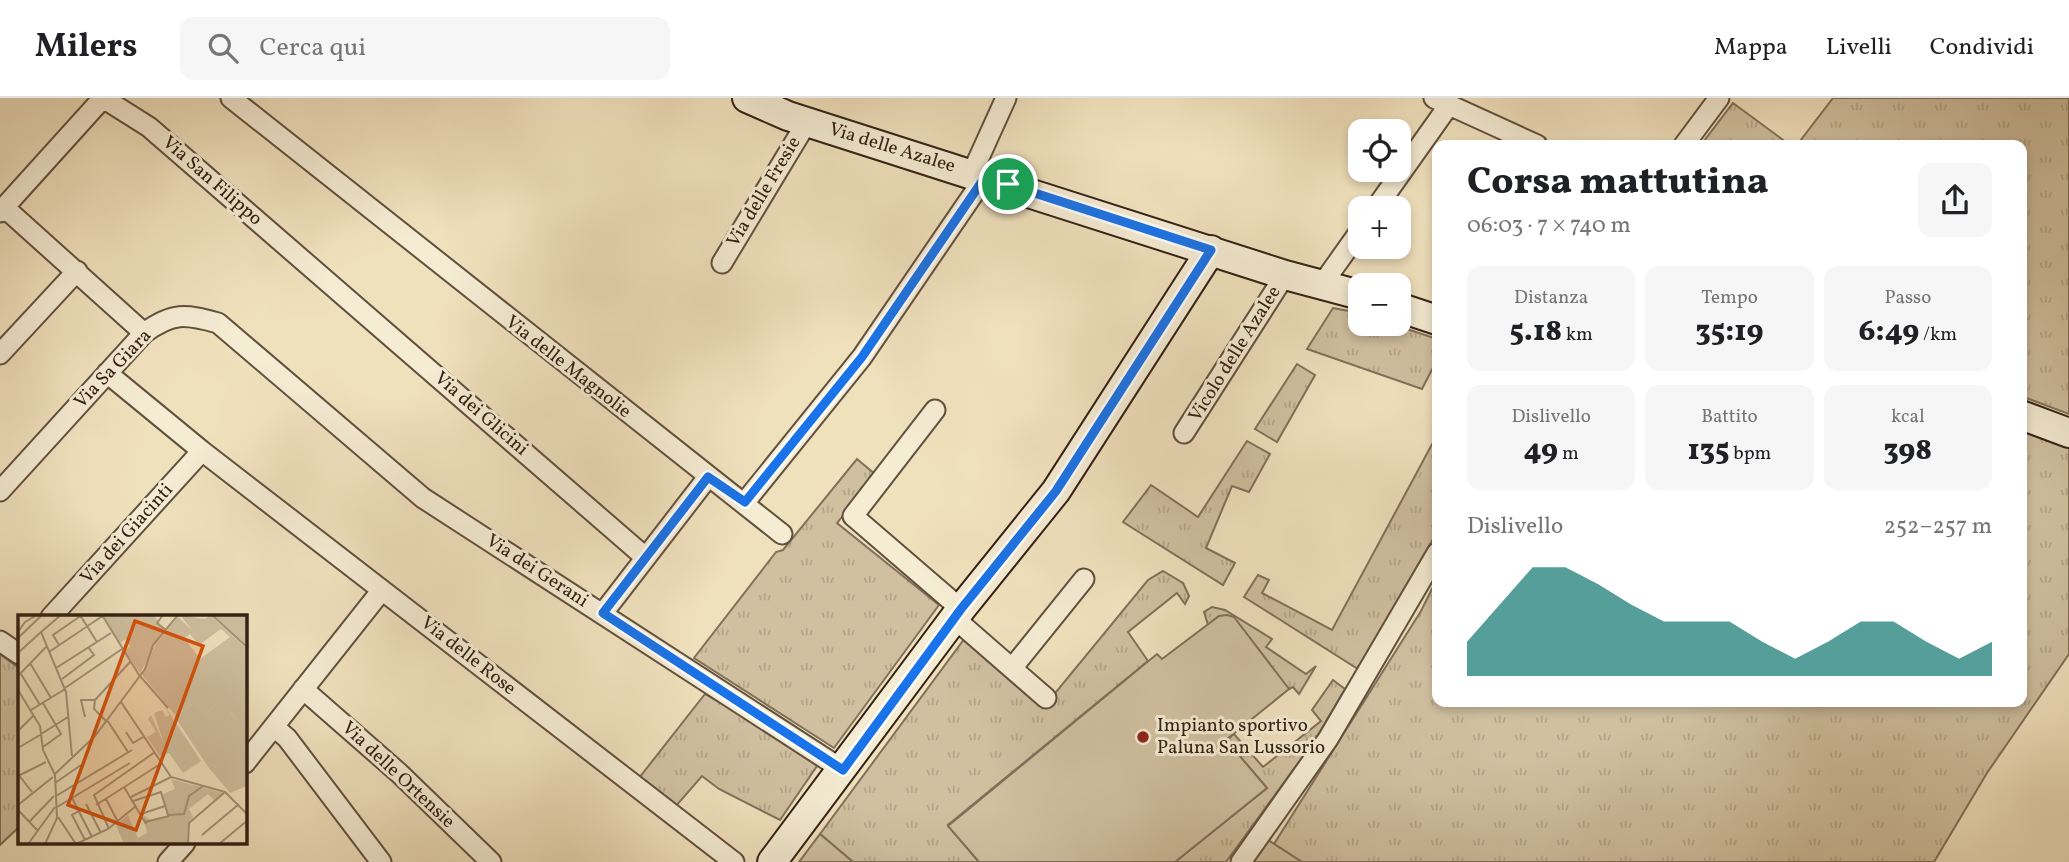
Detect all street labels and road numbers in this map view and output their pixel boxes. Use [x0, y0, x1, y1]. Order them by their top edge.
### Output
street label: Via delle Azalee [826, 116, 958, 180]
street label: Via San Filippo [156, 130, 268, 232]
street label: Via delle Fresie [721, 132, 807, 252]
street label: Vicolo delle Azalee [1183, 281, 1287, 427]
street label: Via delle Magnolie [500, 310, 636, 424]
street label: Via Sa Giara [68, 324, 158, 414]
street label: Via dei Glicini [428, 366, 534, 462]
street label: Via dei Giacinti [75, 478, 179, 590]
street label: Via dei Gerani [481, 528, 594, 614]
street label: Via delle Rose [415, 610, 521, 702]
street label: Via delle Ortensie [336, 716, 460, 834]

